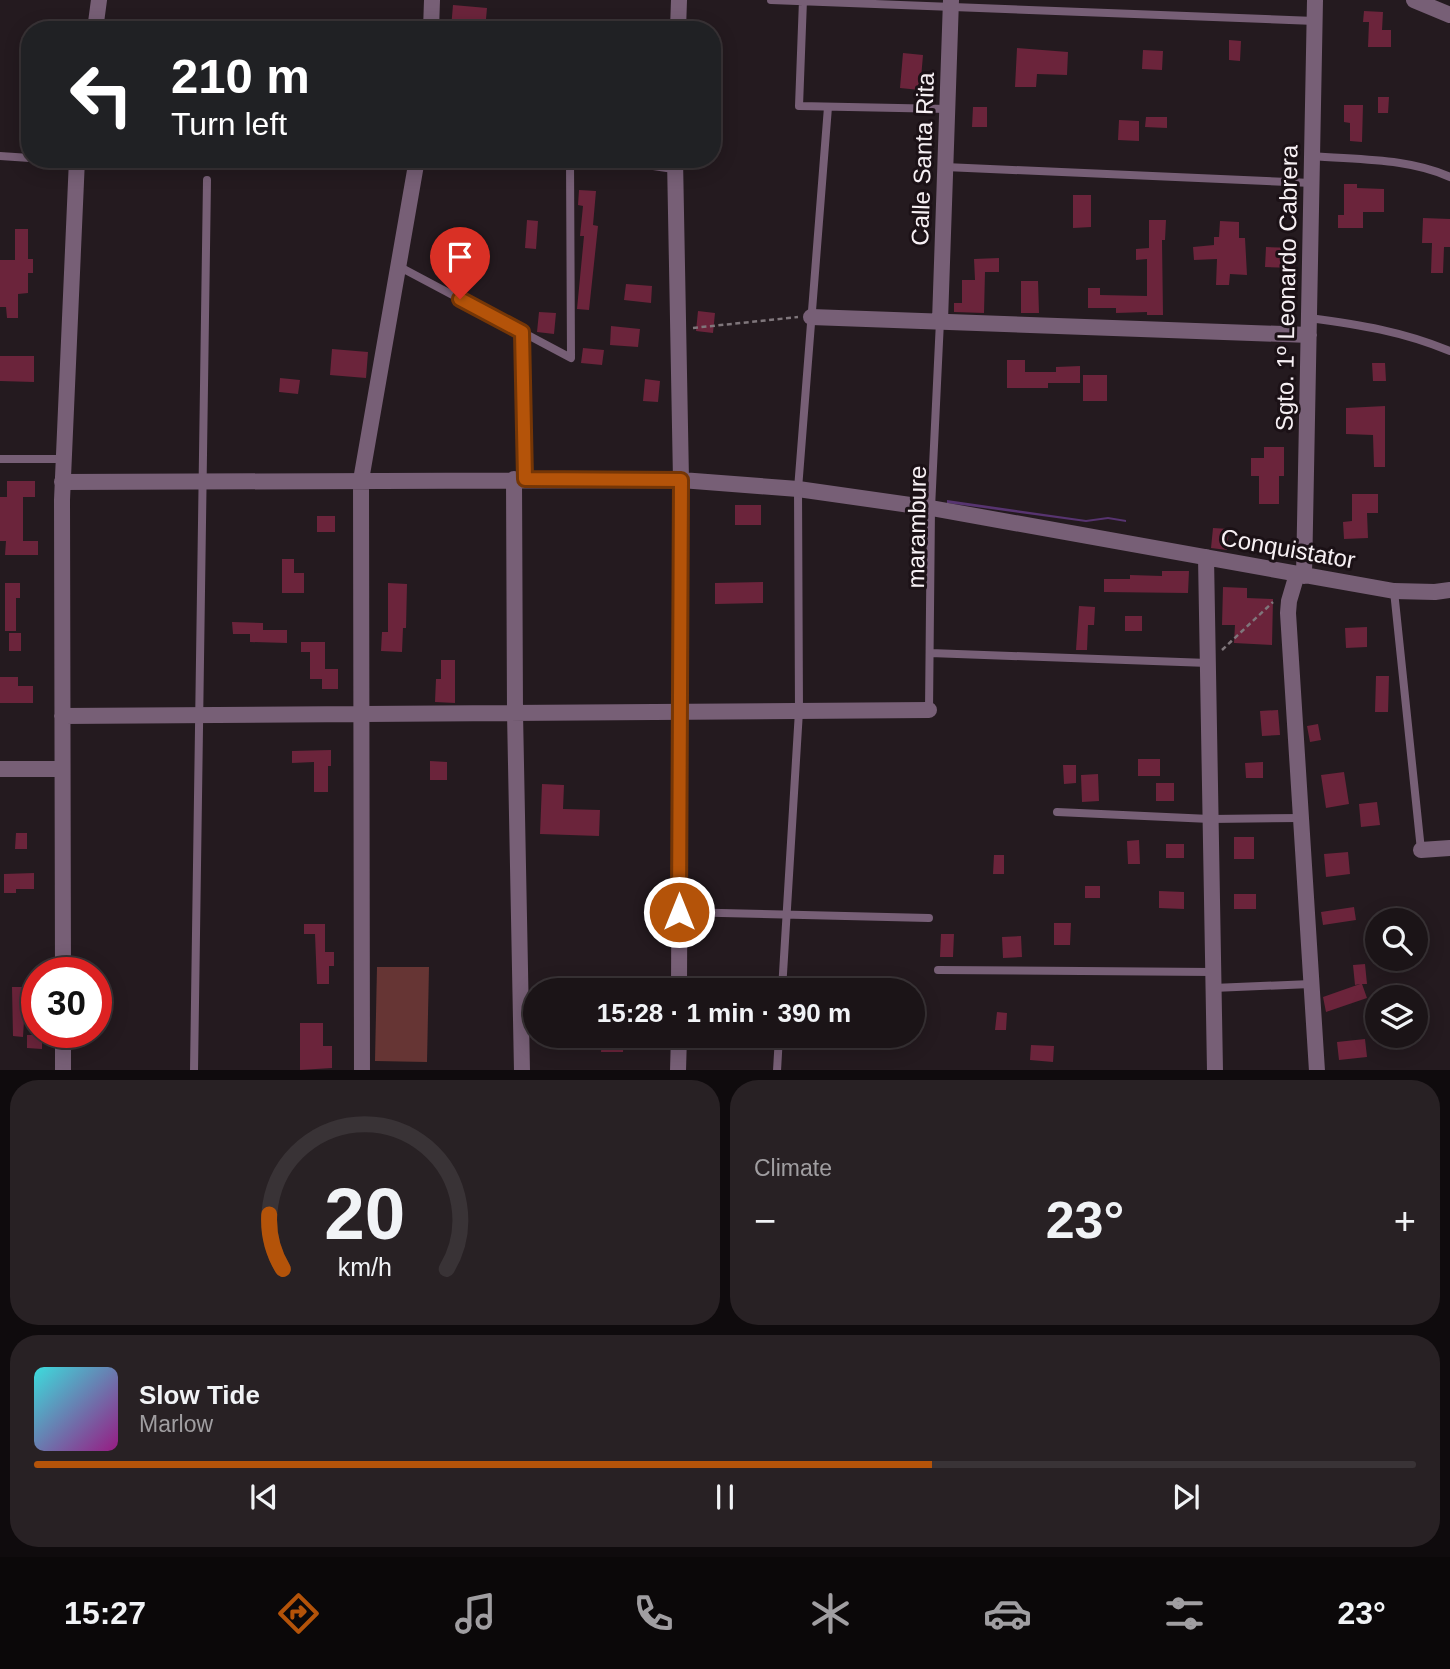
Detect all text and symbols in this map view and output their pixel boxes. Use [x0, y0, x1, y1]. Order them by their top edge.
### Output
icon: left [56, 49, 147, 140]
text: 210 m [171, 49, 310, 103]
street label: Calle Santa Rita [906, 71, 939, 246]
text: Turn left [171, 106, 287, 142]
street label: Sgto. 1º Leonardo Cabrera [1271, 144, 1303, 431]
pin [430, 227, 490, 299]
icon: arrive [441, 238, 479, 276]
street label: marambure [902, 465, 931, 589]
street label: Conquistator [1219, 523, 1357, 574]
position arrow [642, 875, 716, 949]
map controls [1365, 908, 1428, 1048]
button: search [1365, 908, 1428, 971]
speed limit sign: 30 [21, 957, 112, 1048]
button: layers [1365, 985, 1428, 1048]
text: 15:28 · 1 min · 390 m [597, 998, 851, 1028]
text: Climate [754, 1155, 832, 1181]
text: 20 [325, 1173, 405, 1254]
text: 23° [1046, 1191, 1124, 1249]
text: − [754, 1200, 776, 1242]
text: + [1394, 1200, 1416, 1242]
text: km/h [338, 1252, 392, 1280]
text: Slow Tide [139, 1380, 260, 1410]
text: Marlow [139, 1411, 213, 1437]
icon: previous [245, 1478, 283, 1516]
icon: pause [706, 1478, 744, 1516]
icon: next [1167, 1478, 1205, 1516]
icon: directions [274, 1589, 323, 1638]
icon: music [451, 1589, 500, 1638]
icon: phone [629, 1589, 678, 1638]
icon: climate [806, 1589, 855, 1638]
icon: car [983, 1589, 1032, 1638]
icon: filters [1160, 1589, 1209, 1638]
text: 15:27 [64, 1595, 146, 1631]
text: 23° [1337, 1595, 1386, 1631]

